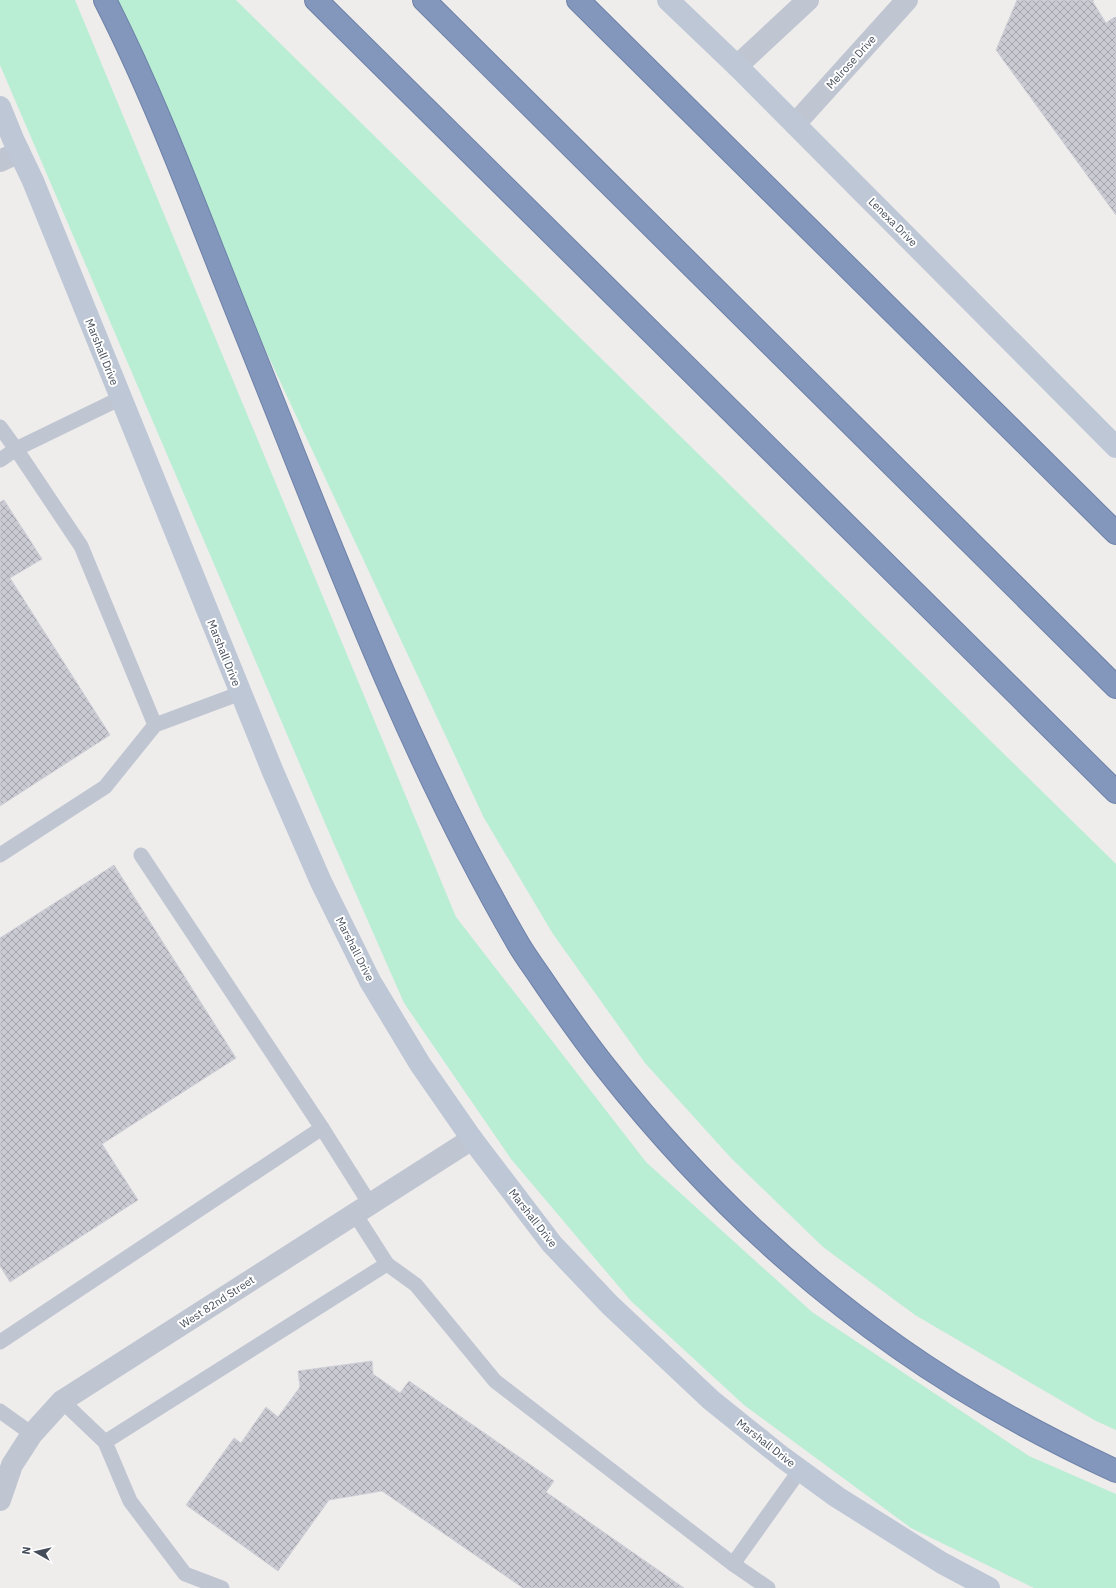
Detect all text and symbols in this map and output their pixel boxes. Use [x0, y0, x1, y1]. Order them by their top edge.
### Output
street label: Melrose Drive [823, 32, 879, 92]
street label: Lenexa Drive [866, 195, 920, 249]
street label: Marshall Drive [82, 317, 122, 387]
street label: Marshall Drive [204, 618, 244, 688]
street label: Marshall Drive [333, 914, 377, 984]
street label: Marshall Drive [506, 1186, 560, 1250]
street label: West 82nd Street [177, 1273, 257, 1331]
street label: Marshall Drive [734, 1416, 798, 1470]
north arrow [16, 1532, 56, 1572]
text: N [19, 1546, 34, 1556]

